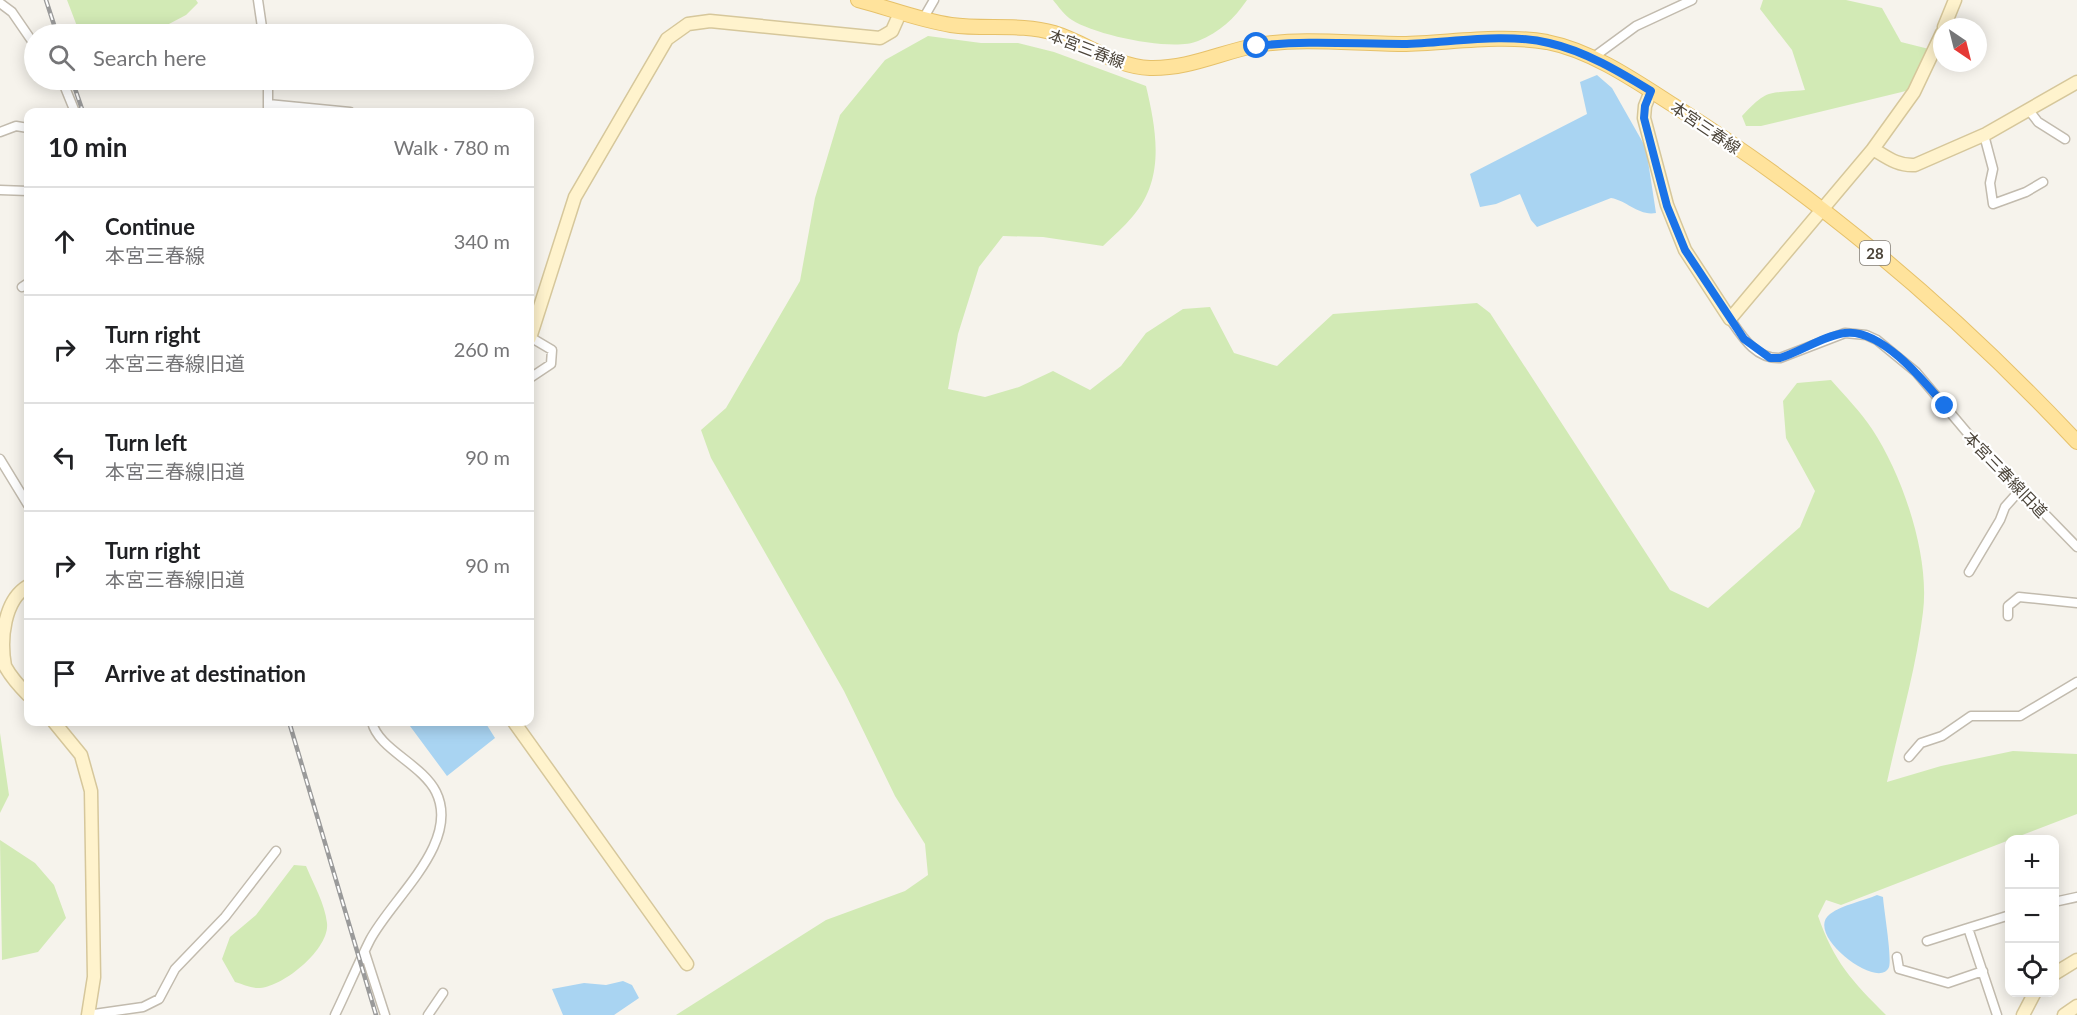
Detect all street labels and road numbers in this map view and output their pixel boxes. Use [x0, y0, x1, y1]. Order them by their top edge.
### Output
street label: 本宮三春線 [1046, 25, 1128, 71]
street label: 本宮三春線 [1668, 97, 1744, 157]
road number: 28 [1860, 241, 1890, 265]
street label: 本宮三春線旧道 [1960, 427, 2052, 521]

